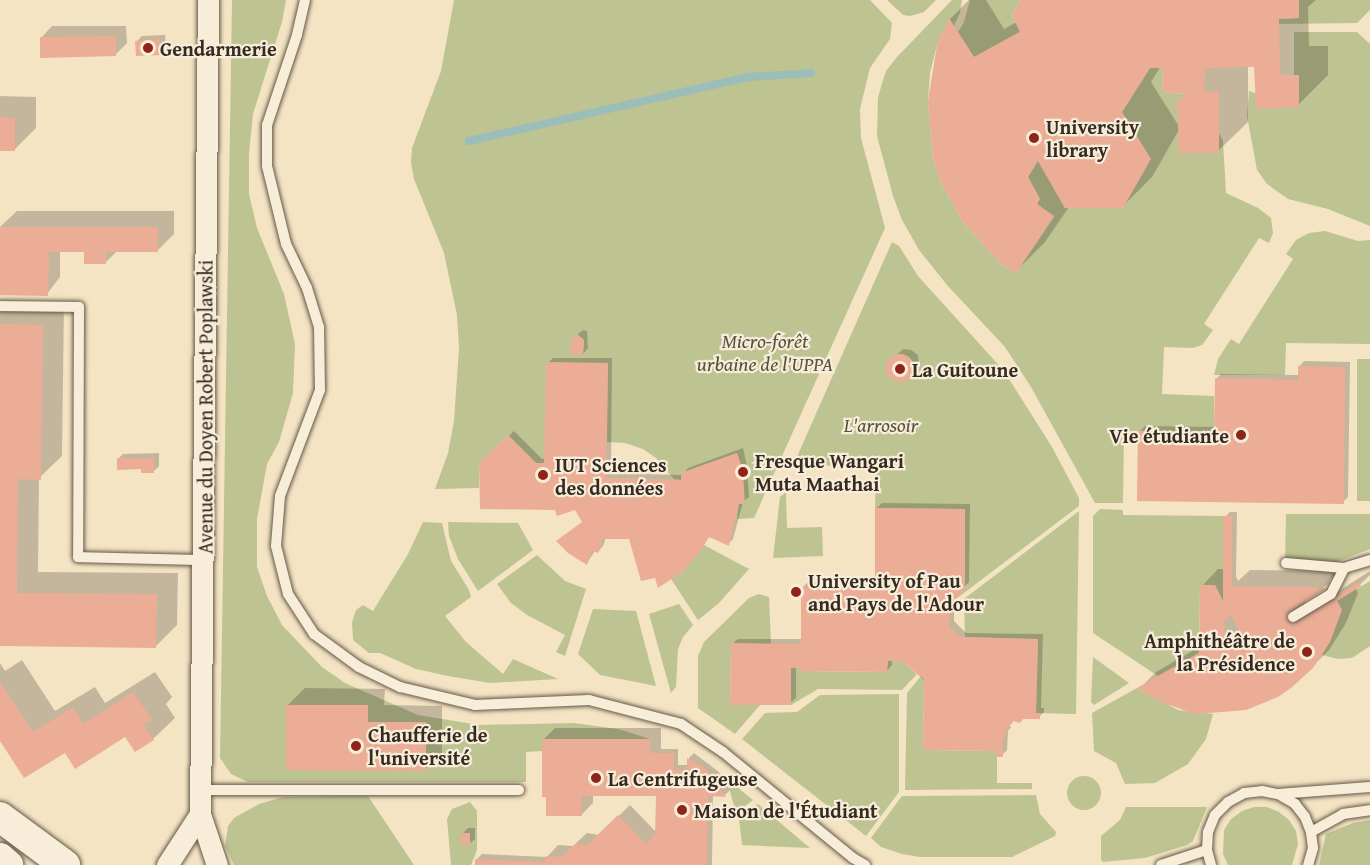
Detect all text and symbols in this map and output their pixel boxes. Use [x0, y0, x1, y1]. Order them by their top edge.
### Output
place label: Gendarmerie [160, 36, 277, 60]
marker: Gendarmerie [141, 41, 155, 55]
place label: University library [1046, 114, 1139, 161]
marker: University library [1027, 131, 1041, 145]
street label: Avenue du Doyen Robert Poplawski [193, 260, 217, 554]
park label: Micro-forêt urbaine de l'UPPA [697, 329, 833, 376]
place label: La Guitoune [912, 357, 1018, 381]
marker: La Guitoune [893, 362, 907, 376]
park label: L'arrosoir [844, 412, 918, 436]
place label: Vie étudiante [1109, 423, 1229, 447]
marker: Vie étudiante [1234, 428, 1248, 442]
place label: Fresque Wangari Muta Maathai [755, 448, 904, 495]
place label: IUT Sciences des données [555, 452, 667, 499]
marker: Fresque Wangari Muta Maathai [736, 465, 750, 479]
marker: IUT Sciences des données [536, 468, 550, 482]
place label: University of Pau and Pays de l'Adour [808, 568, 984, 615]
marker: University of Pau and Pays de l'Adour [789, 585, 803, 599]
place label: Amphithéâtre de la Présidence [1144, 628, 1295, 675]
marker: Amphithéâtre de la Présidence [1300, 645, 1314, 659]
place label: Chaufferie de l'université [368, 722, 488, 769]
marker: Chaufferie de l'université [349, 739, 363, 753]
place label: La Centrifugeuse [608, 766, 758, 790]
marker: La Centrifugeuse [589, 771, 603, 785]
place label: Maison de l'Étudiant [694, 798, 878, 822]
marker: Maison de l'Étudiant [675, 803, 689, 817]

